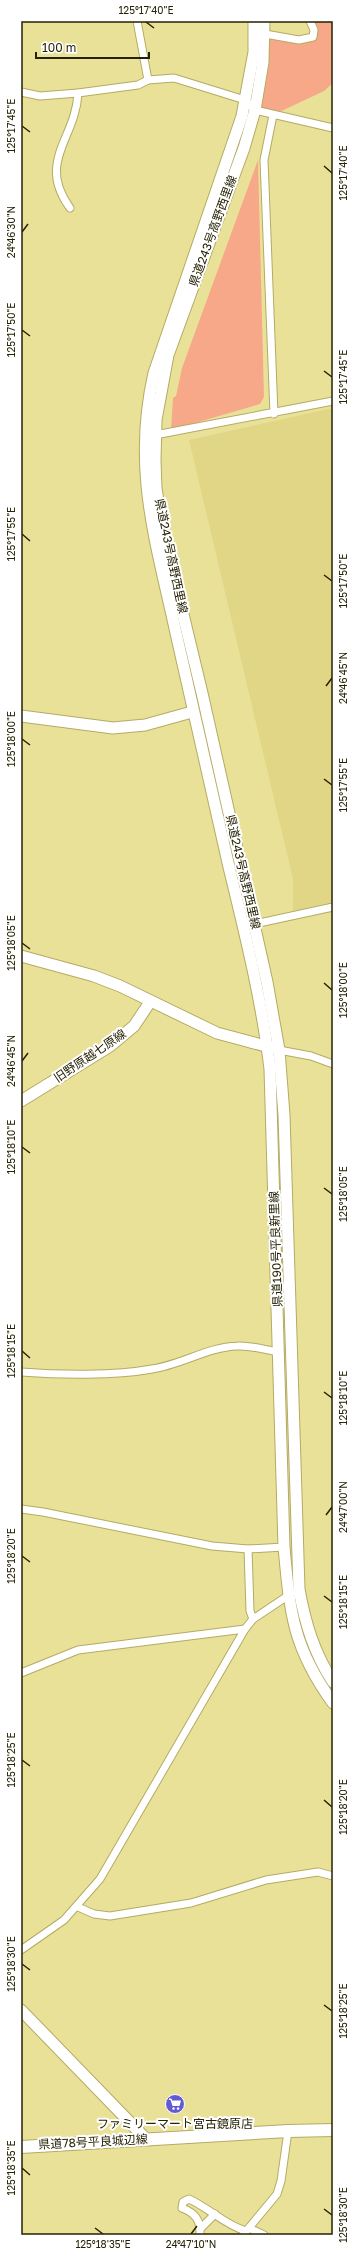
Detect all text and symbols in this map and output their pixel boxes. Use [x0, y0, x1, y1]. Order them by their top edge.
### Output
text: 125°17'40"E [119, 4, 174, 16]
scale bar [36, 34, 149, 60]
text: 100 m [42, 40, 76, 55]
text: 125°17'45"E [5, 99, 17, 153]
text: 125°17'40"E [337, 146, 349, 201]
street label: 県道243号高野西里線 [185, 173, 240, 289]
text: 24°46'30"N [5, 206, 17, 258]
text: 125°17'50"E [5, 303, 17, 357]
text: 125°17'45"E [337, 350, 349, 404]
street label: 県道243号高野西里線 [152, 497, 191, 615]
text: 125°17'55"E [5, 507, 17, 561]
text: 125°17'50"E [337, 554, 349, 608]
text: 24°46'45"N [337, 652, 349, 704]
text: 125°18'00"E [5, 711, 17, 767]
text: 125°17'55"E [337, 758, 349, 812]
street label: 県道243号高野西里線 [223, 813, 264, 931]
text: 125°18'05"E [5, 915, 17, 971]
text: 125°18'00"E [337, 962, 349, 1018]
street label: 旧野原越七原線 [51, 1026, 129, 1085]
text: 24°46'45"N [5, 1035, 17, 1087]
text: 125°18'10"E [5, 1120, 17, 1174]
text: 125°18'05"E [337, 1166, 349, 1222]
street label: 県道190号平良新里線 [266, 1191, 285, 1308]
text: 125°18'15"E [5, 1324, 17, 1378]
text: 125°18'10"E [337, 1371, 349, 1425]
text: 24°47'00"N [337, 1481, 349, 1533]
text: 125°18'20"E [5, 1528, 17, 1584]
text: 125°18'15"E [337, 1575, 349, 1629]
text: 125°18'25"E [5, 1732, 17, 1788]
text: 125°18'20"E [337, 1779, 349, 1835]
text: 125°18'30"E [5, 1936, 17, 1992]
text: 125°18'25"E [337, 1983, 349, 2039]
supermarket icon: ファミリーマート宮古鏡原店 [164, 2093, 186, 2115]
place label: ファミリーマート宮古鏡原店 [97, 2116, 253, 2131]
street label: 県道78号平良城辺線 [38, 2131, 148, 2152]
text: 125°18'35"E [5, 2140, 17, 2196]
text: 125°18'30"E [337, 2187, 349, 2243]
text: 125°18'35"E [75, 2238, 131, 2250]
text: 24°47'10"N [166, 2238, 216, 2250]

